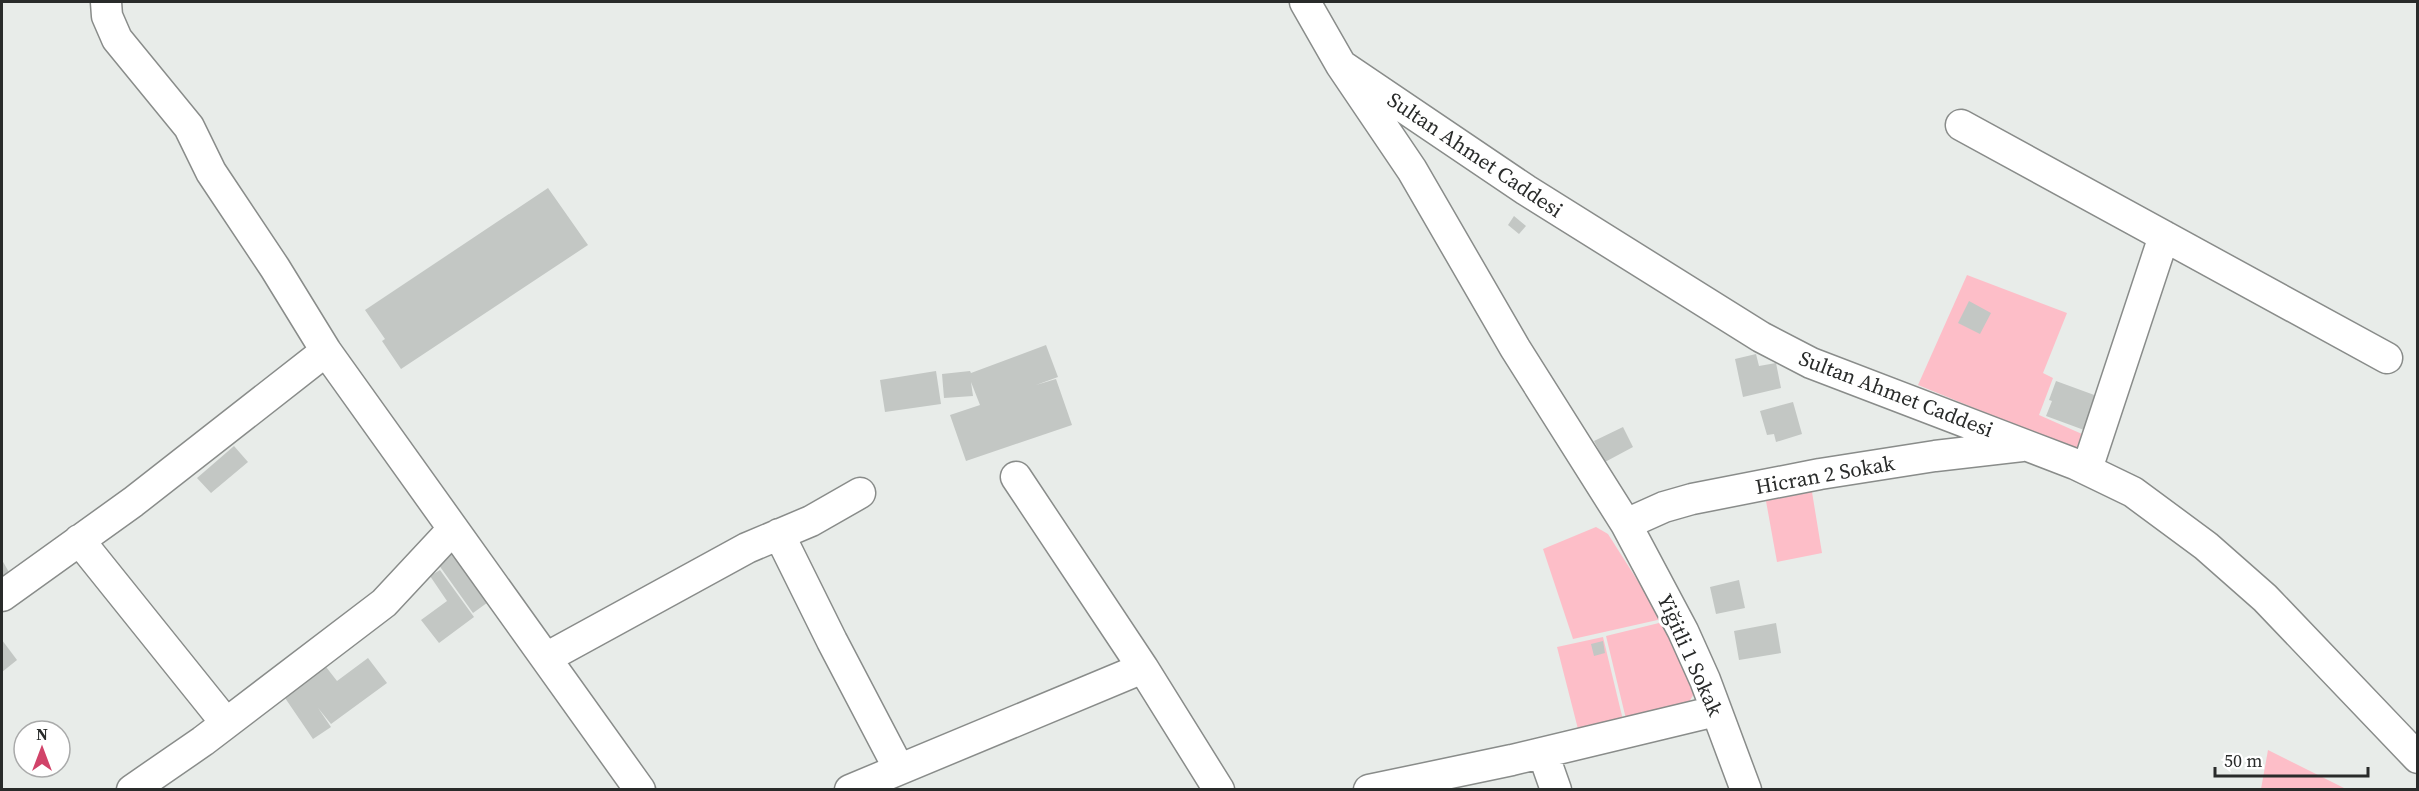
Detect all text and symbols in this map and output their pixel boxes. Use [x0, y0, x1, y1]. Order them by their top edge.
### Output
street label: Sultan Ahmet Caddesi [1382, 85, 1569, 224]
street label: Sultan Ahmet Caddesi [1795, 343, 1997, 444]
street label: Hicran 2 Sokak [1753, 448, 1897, 501]
street label: Yiğitli 1 Sokak [1651, 589, 1731, 721]
north arrow [12, 719, 72, 779]
text: N [36, 723, 48, 745]
scale bar [2215, 740, 2368, 778]
text: 50 m [2224, 748, 2262, 773]

